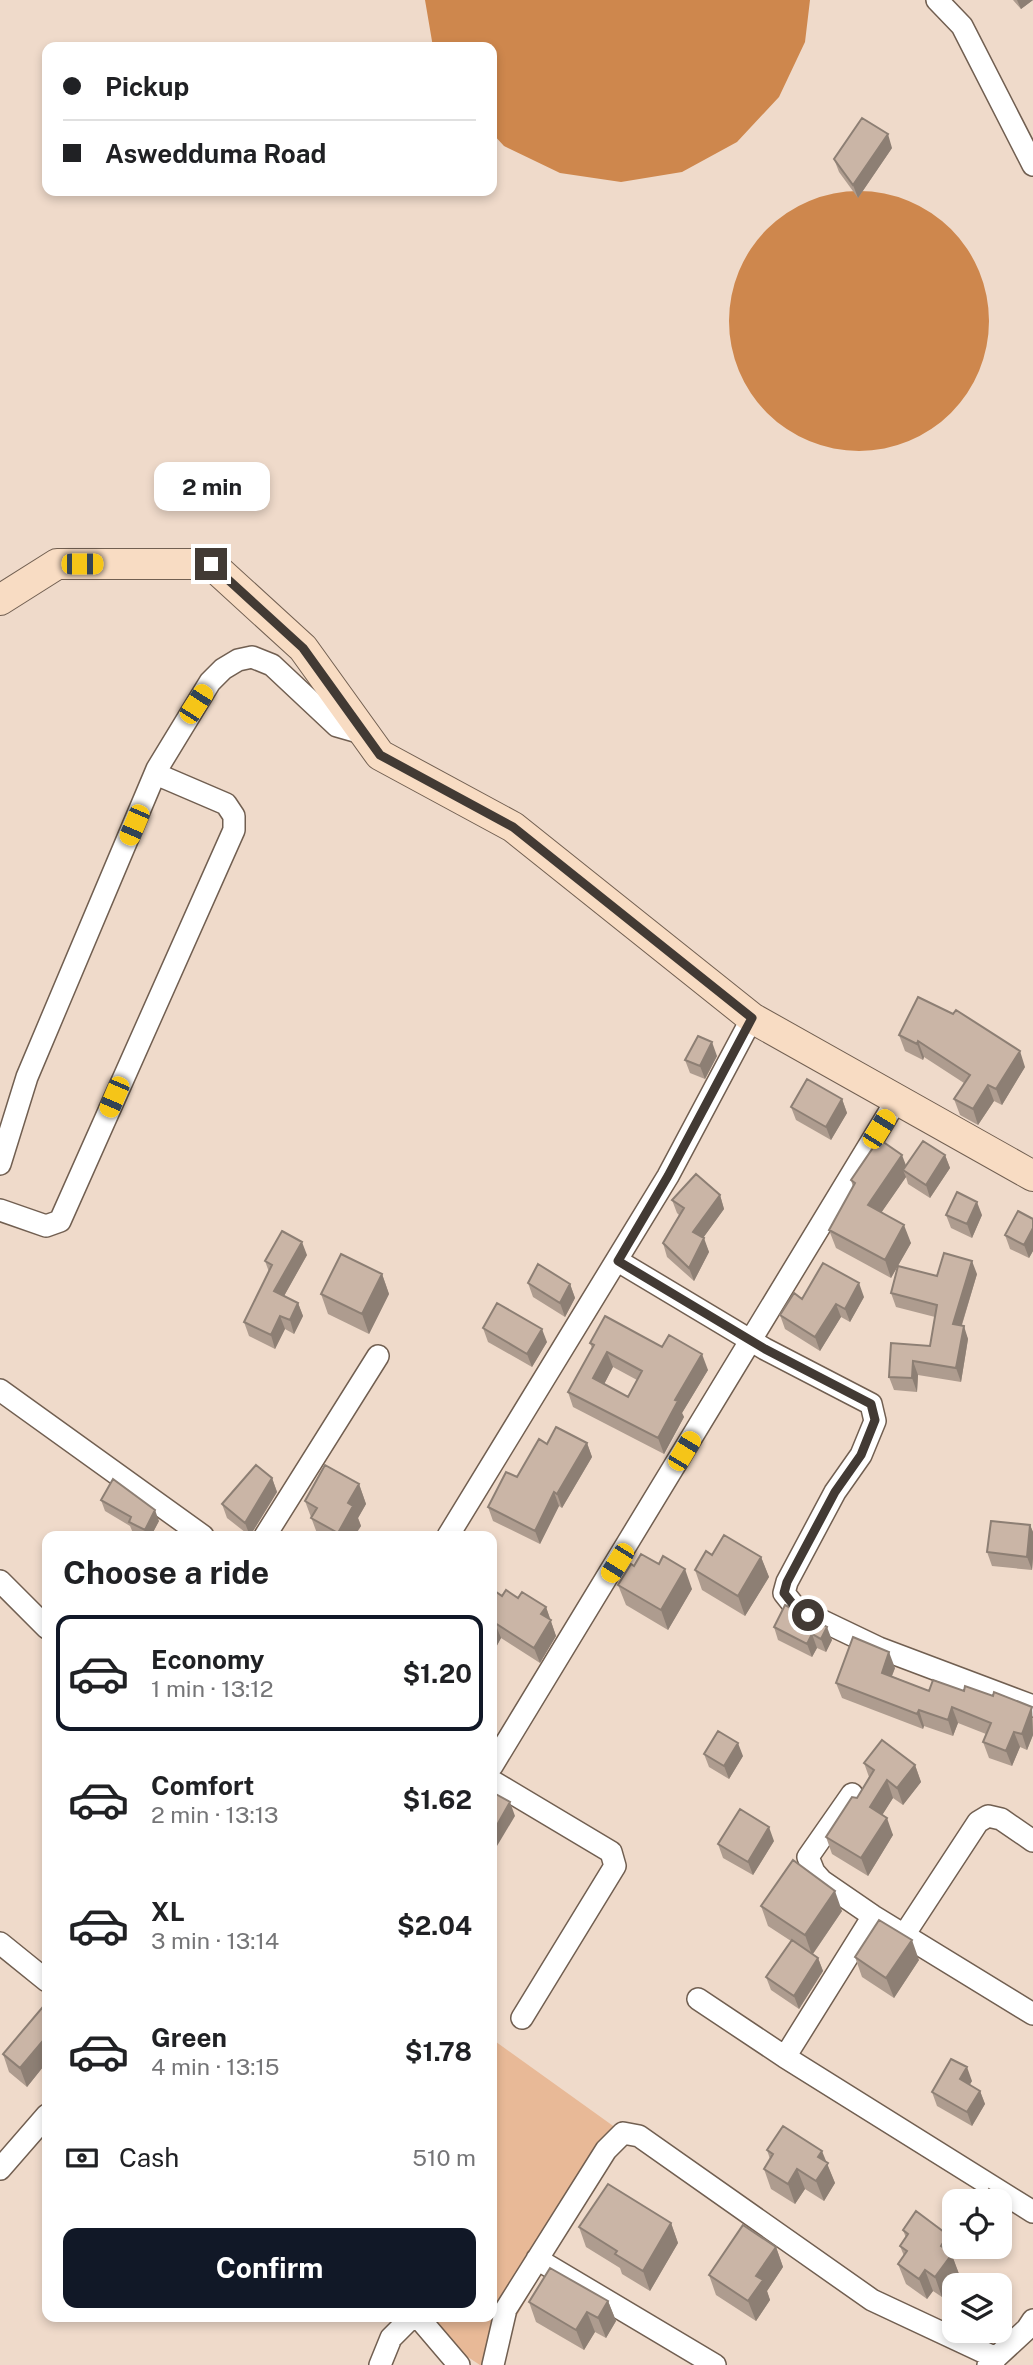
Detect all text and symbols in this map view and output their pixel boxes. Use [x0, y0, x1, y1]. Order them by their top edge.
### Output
text: Pickup [105, 71, 189, 102]
text: Aswedduma Road [105, 138, 326, 169]
callout: 2 min [153, 462, 269, 512]
text: 2 min [182, 473, 242, 500]
route end [195, 548, 227, 580]
car [62, 554, 104, 575]
car [176, 681, 217, 727]
car [117, 802, 152, 848]
car [97, 1074, 132, 1120]
car [859, 1106, 900, 1152]
car [665, 1428, 704, 1474]
car [597, 1540, 638, 1586]
text: Choose a ride [63, 1554, 269, 1591]
route start [792, 1599, 824, 1631]
icon: car [67, 1642, 130, 1705]
text: Economy [151, 1644, 264, 1675]
text: $1.20 [402, 1658, 472, 1689]
text: 1 min · 13:12 [151, 1675, 273, 1702]
icon: car [67, 1768, 130, 1831]
text: Comfort [151, 1770, 254, 1801]
text: $1.62 [402, 1784, 472, 1815]
text: 2 min · 13:13 [151, 1801, 279, 1828]
icon: car [67, 1894, 130, 1957]
text: XL [151, 1896, 185, 1927]
text: $2.04 [397, 1910, 472, 1941]
text: 3 min · 13:14 [151, 1927, 279, 1954]
icon: car [67, 2020, 130, 2083]
text: Green [151, 2022, 227, 2053]
text: $1.78 [405, 2036, 472, 2067]
text: 4 min · 13:15 [151, 2053, 280, 2080]
icon: cash [63, 2139, 101, 2177]
text: Cash [119, 2142, 179, 2173]
text: 510 m [412, 2144, 476, 2171]
map controls [942, 2189, 1012, 2343]
button: locate [942, 2189, 1012, 2259]
button: Confirm [63, 2228, 476, 2308]
button: layers [942, 2273, 1012, 2343]

